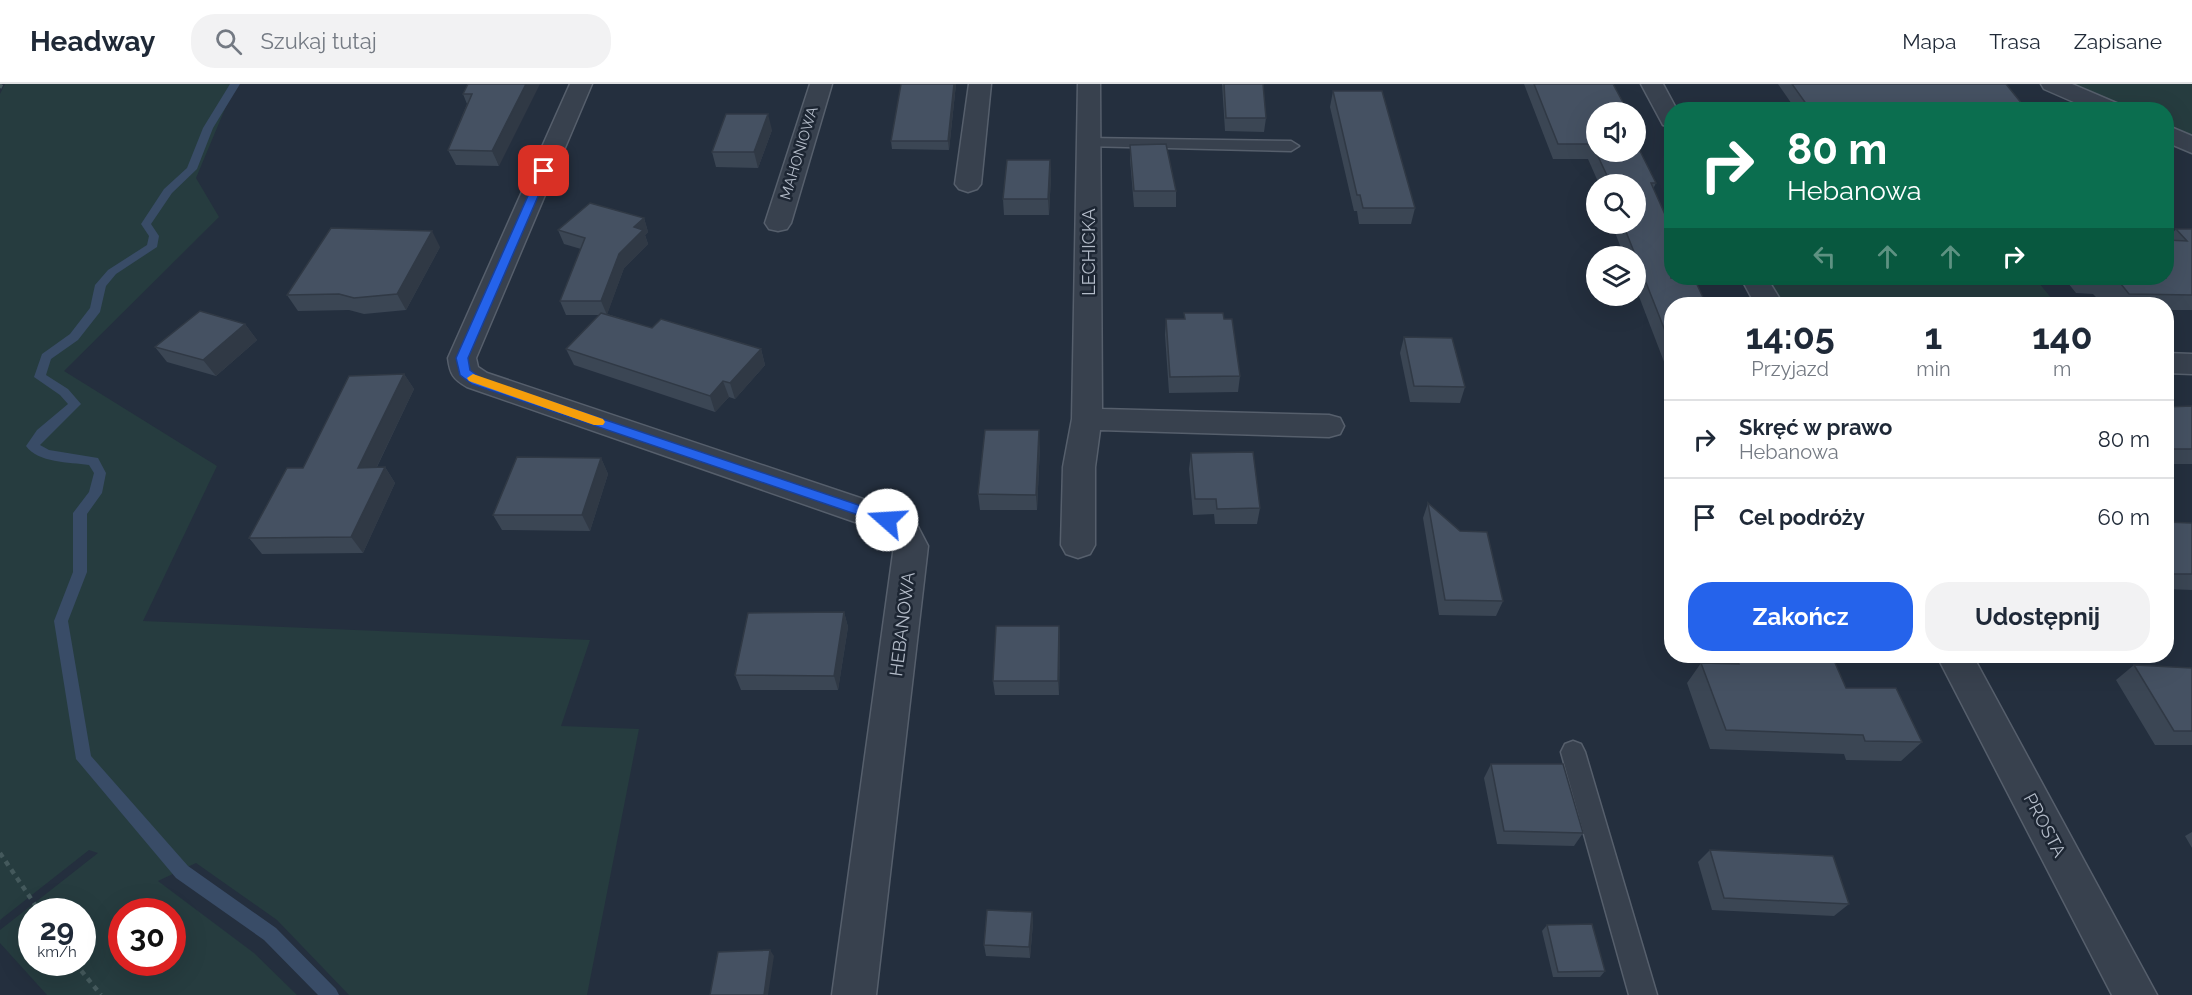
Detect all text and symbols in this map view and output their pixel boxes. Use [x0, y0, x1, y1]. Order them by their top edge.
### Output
search box [191, 14, 611, 68]
text: Headway [30, 25, 155, 58]
icon: search [212, 25, 245, 58]
text: Szukaj tutaj [260, 28, 377, 54]
text: Mapa [1902, 29, 1956, 54]
text: Trasa [1989, 29, 2041, 54]
text: Zapisane [2074, 29, 2162, 54]
map controls [1586, 102, 1646, 306]
button: sound [1586, 102, 1646, 162]
street label: MAHONIOWA [776, 104, 822, 202]
text: 80 m [1787, 125, 1887, 174]
icon: right [1688, 126, 1766, 204]
pin [518, 145, 569, 196]
icon: arrive [527, 154, 560, 187]
button: search [1586, 174, 1646, 234]
text: Hebanowa [1787, 175, 1922, 206]
street label: LECHICKA [1078, 208, 1099, 296]
icon: left [1808, 240, 1841, 273]
icon: ahead [1871, 240, 1904, 273]
icon: ahead [1934, 240, 1967, 273]
icon: right [1997, 240, 2030, 273]
button: layers [1586, 246, 1646, 306]
text: 14:05 [1745, 315, 1835, 357]
text: 1 [1924, 315, 1942, 357]
text: 140 [2032, 315, 2093, 357]
text: Przyjazd [1751, 357, 1829, 381]
text: min [1916, 357, 1951, 381]
text: m [2053, 357, 2071, 381]
text: Skręć w prawo [1739, 414, 1892, 440]
icon: right [1688, 423, 1721, 456]
text: 80 m [2098, 426, 2150, 452]
text: Hebanowa [1739, 440, 1839, 464]
position arrow [855, 488, 919, 552]
icon: arrive [1688, 501, 1721, 534]
text: Cel podróży [1739, 504, 1865, 530]
text: 60 m [2097, 504, 2150, 530]
street label: HEBANOWA [885, 571, 919, 677]
button: Zakończ [1688, 582, 1913, 651]
button: Udostępnij [1925, 582, 2150, 651]
street label: PROSTA [2019, 789, 2071, 861]
speed limit sign: 30 [108, 898, 186, 976]
text: 29 [40, 912, 74, 947]
text: km/h [37, 943, 77, 961]

